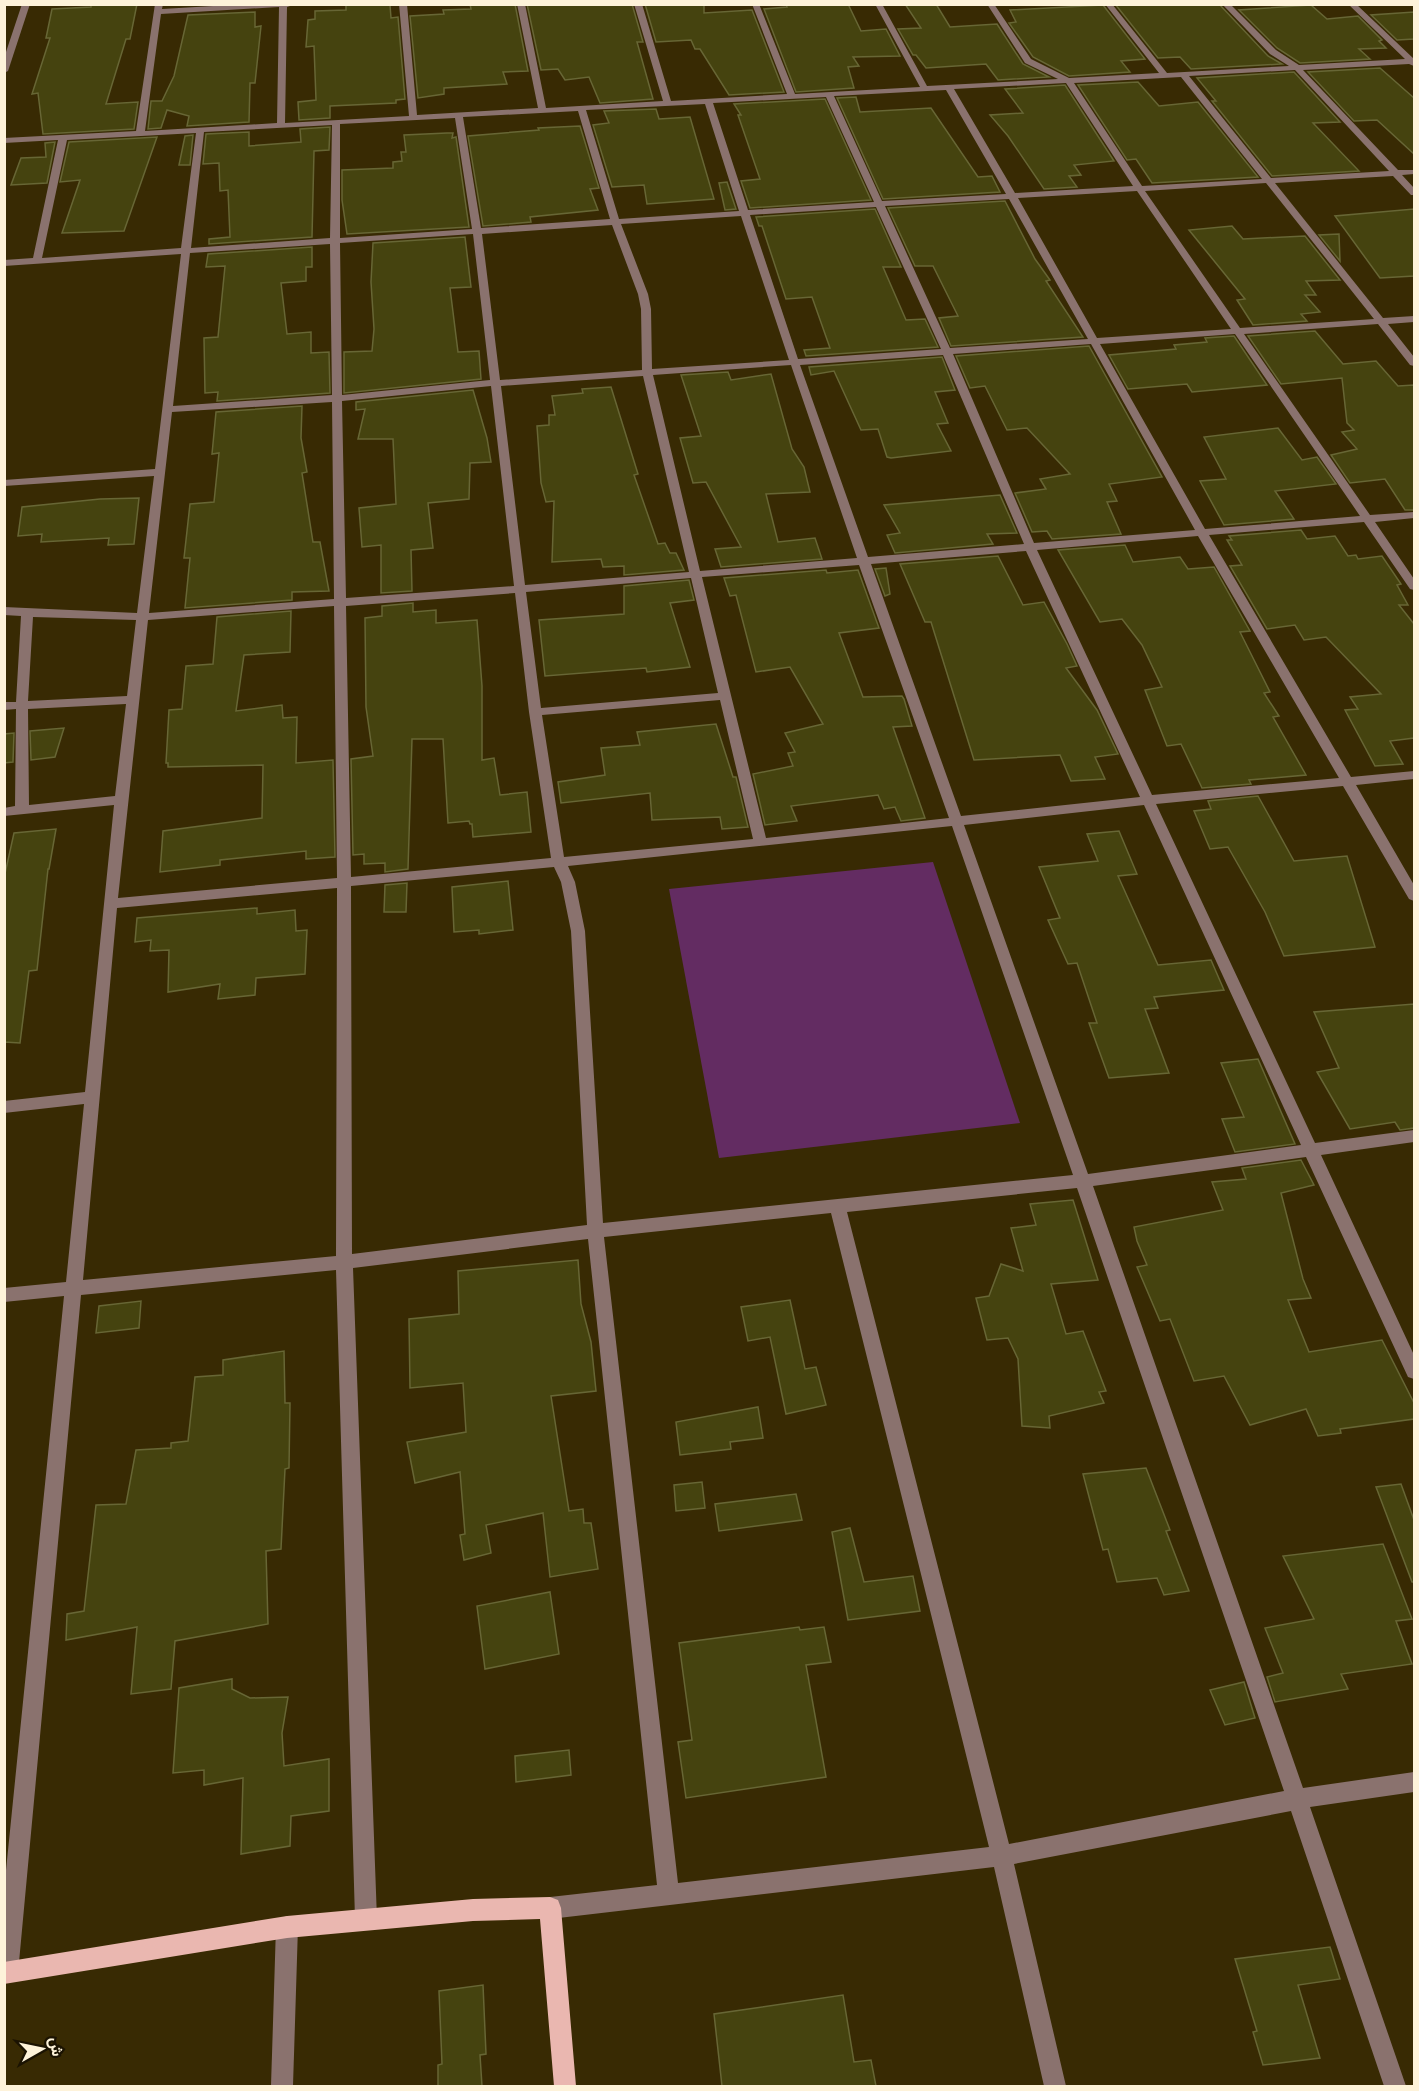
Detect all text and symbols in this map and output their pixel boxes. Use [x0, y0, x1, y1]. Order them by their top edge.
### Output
north arrow [12, 2019, 72, 2079]
text: ش [44, 2036, 67, 2058]

